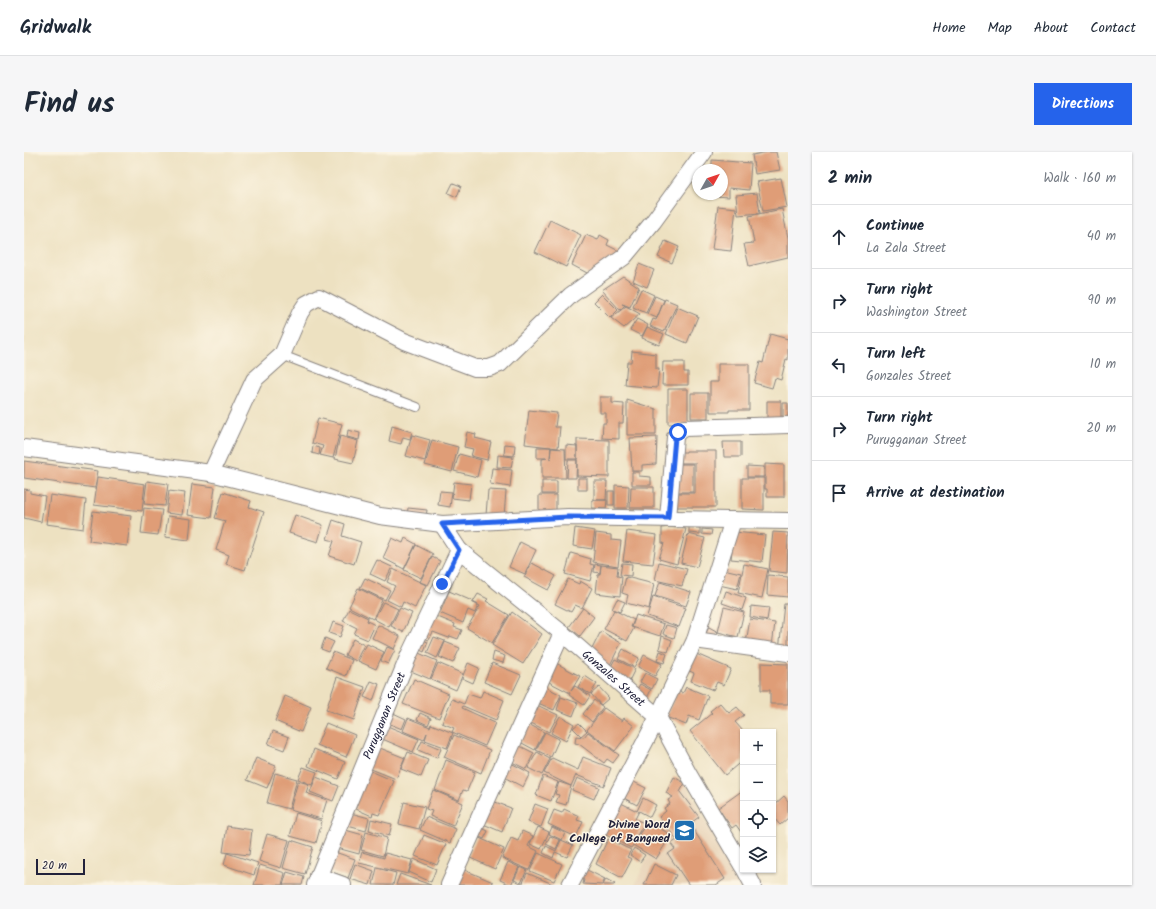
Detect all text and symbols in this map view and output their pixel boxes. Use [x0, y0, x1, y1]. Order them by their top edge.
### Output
text: Gridwalk [20, 13, 91, 43]
text: Home [932, 17, 966, 39]
text: Map [988, 17, 1012, 39]
text: About [1034, 17, 1068, 39]
text: Contact [1090, 17, 1136, 39]
text: Find us [24, 82, 115, 127]
button: Directions [1034, 83, 1132, 125]
north arrow [692, 164, 728, 200]
text: 2 min [828, 165, 872, 192]
text: Walk · 160 m [1044, 168, 1116, 189]
text: Continue [866, 214, 924, 238]
icon: ahead [828, 226, 850, 248]
text: 40 m [1087, 226, 1116, 247]
text: La Zala Street [866, 238, 946, 259]
text: Turn right [866, 278, 933, 302]
icon: right [828, 290, 850, 312]
text: 90 m [1088, 290, 1116, 311]
text: Washington Street [866, 302, 967, 323]
text: Turn left [866, 342, 926, 366]
icon: left [828, 354, 850, 376]
text: 10 m [1090, 354, 1116, 375]
text: Gonzales Street [866, 366, 951, 387]
text: Turn right [866, 406, 933, 430]
icon: right [828, 418, 850, 440]
text: 20 m [1086, 418, 1116, 439]
route start [669, 423, 687, 441]
text: Purugganan Street [866, 430, 966, 451]
text: Arrive at destination [866, 481, 1005, 505]
icon: arrive [828, 482, 850, 504]
route end [433, 575, 451, 593]
street label: Gonzales Street [578, 645, 650, 712]
street label: Purugganan Street [358, 669, 411, 762]
map controls [740, 729, 776, 873]
button: + [740, 729, 776, 765]
button: − [740, 765, 776, 801]
button: locate [740, 801, 776, 837]
place label: Divine Word College of Bangued [569, 815, 671, 848]
school or university icon: Divine Word College of Bangued [672, 818, 698, 844]
button: layers [740, 837, 776, 873]
scale bar [36, 857, 85, 876]
text: 20 m [42, 857, 67, 875]

